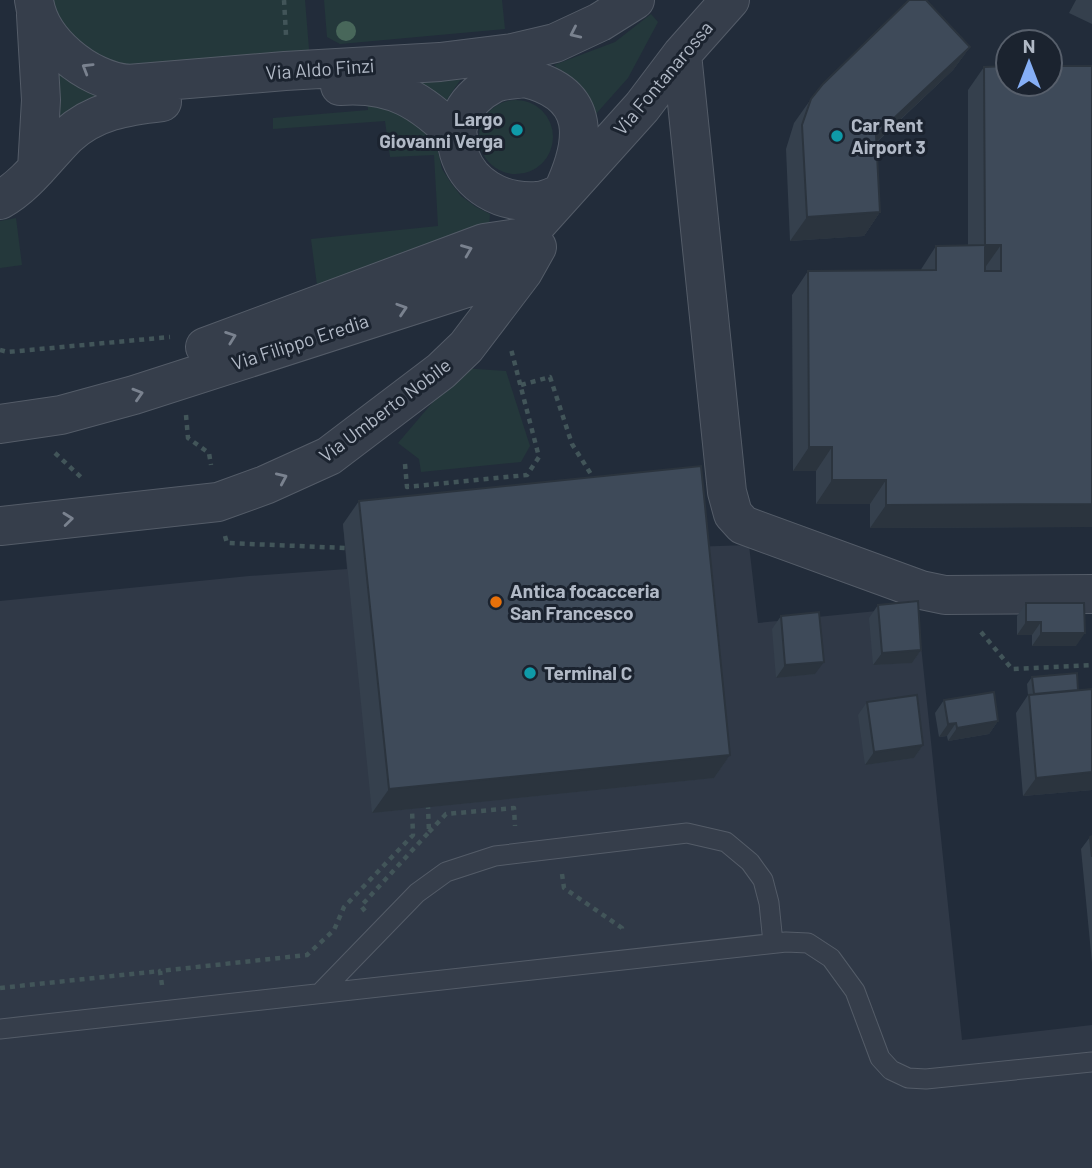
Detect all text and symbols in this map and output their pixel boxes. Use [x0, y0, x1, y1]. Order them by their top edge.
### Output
street label: Via Fontanarossa [608, 16, 717, 139]
one-way arrow [570, 25, 582, 39]
north arrow [994, 28, 1064, 98]
text: N [1023, 34, 1035, 57]
street label: Via Aldo Finzi [265, 53, 375, 84]
one-way arrow [81, 64, 94, 77]
place label: Largo Giovanni Verga [379, 107, 503, 152]
place label: Car Rent Airport 3 [851, 113, 926, 158]
marker: Largo Giovanni Verga [509, 122, 525, 138]
marker: Car Rent Airport 3 [829, 128, 845, 144]
one-way arrow [460, 244, 472, 258]
one-way arrow [395, 303, 407, 318]
street label: Via Filippo Eredia [228, 309, 371, 375]
one-way arrow [224, 331, 236, 345]
street label: Via Umberto Nobile [314, 353, 455, 467]
one-way arrow [132, 387, 144, 402]
one-way arrow [274, 472, 287, 486]
one-way arrow [63, 512, 74, 527]
place label: Antica focacceria San Francesco [510, 579, 660, 624]
marker: Antica focacceria San Francesco [488, 594, 504, 610]
place label: Terminal C [544, 661, 632, 684]
marker: Terminal C [522, 665, 538, 681]

